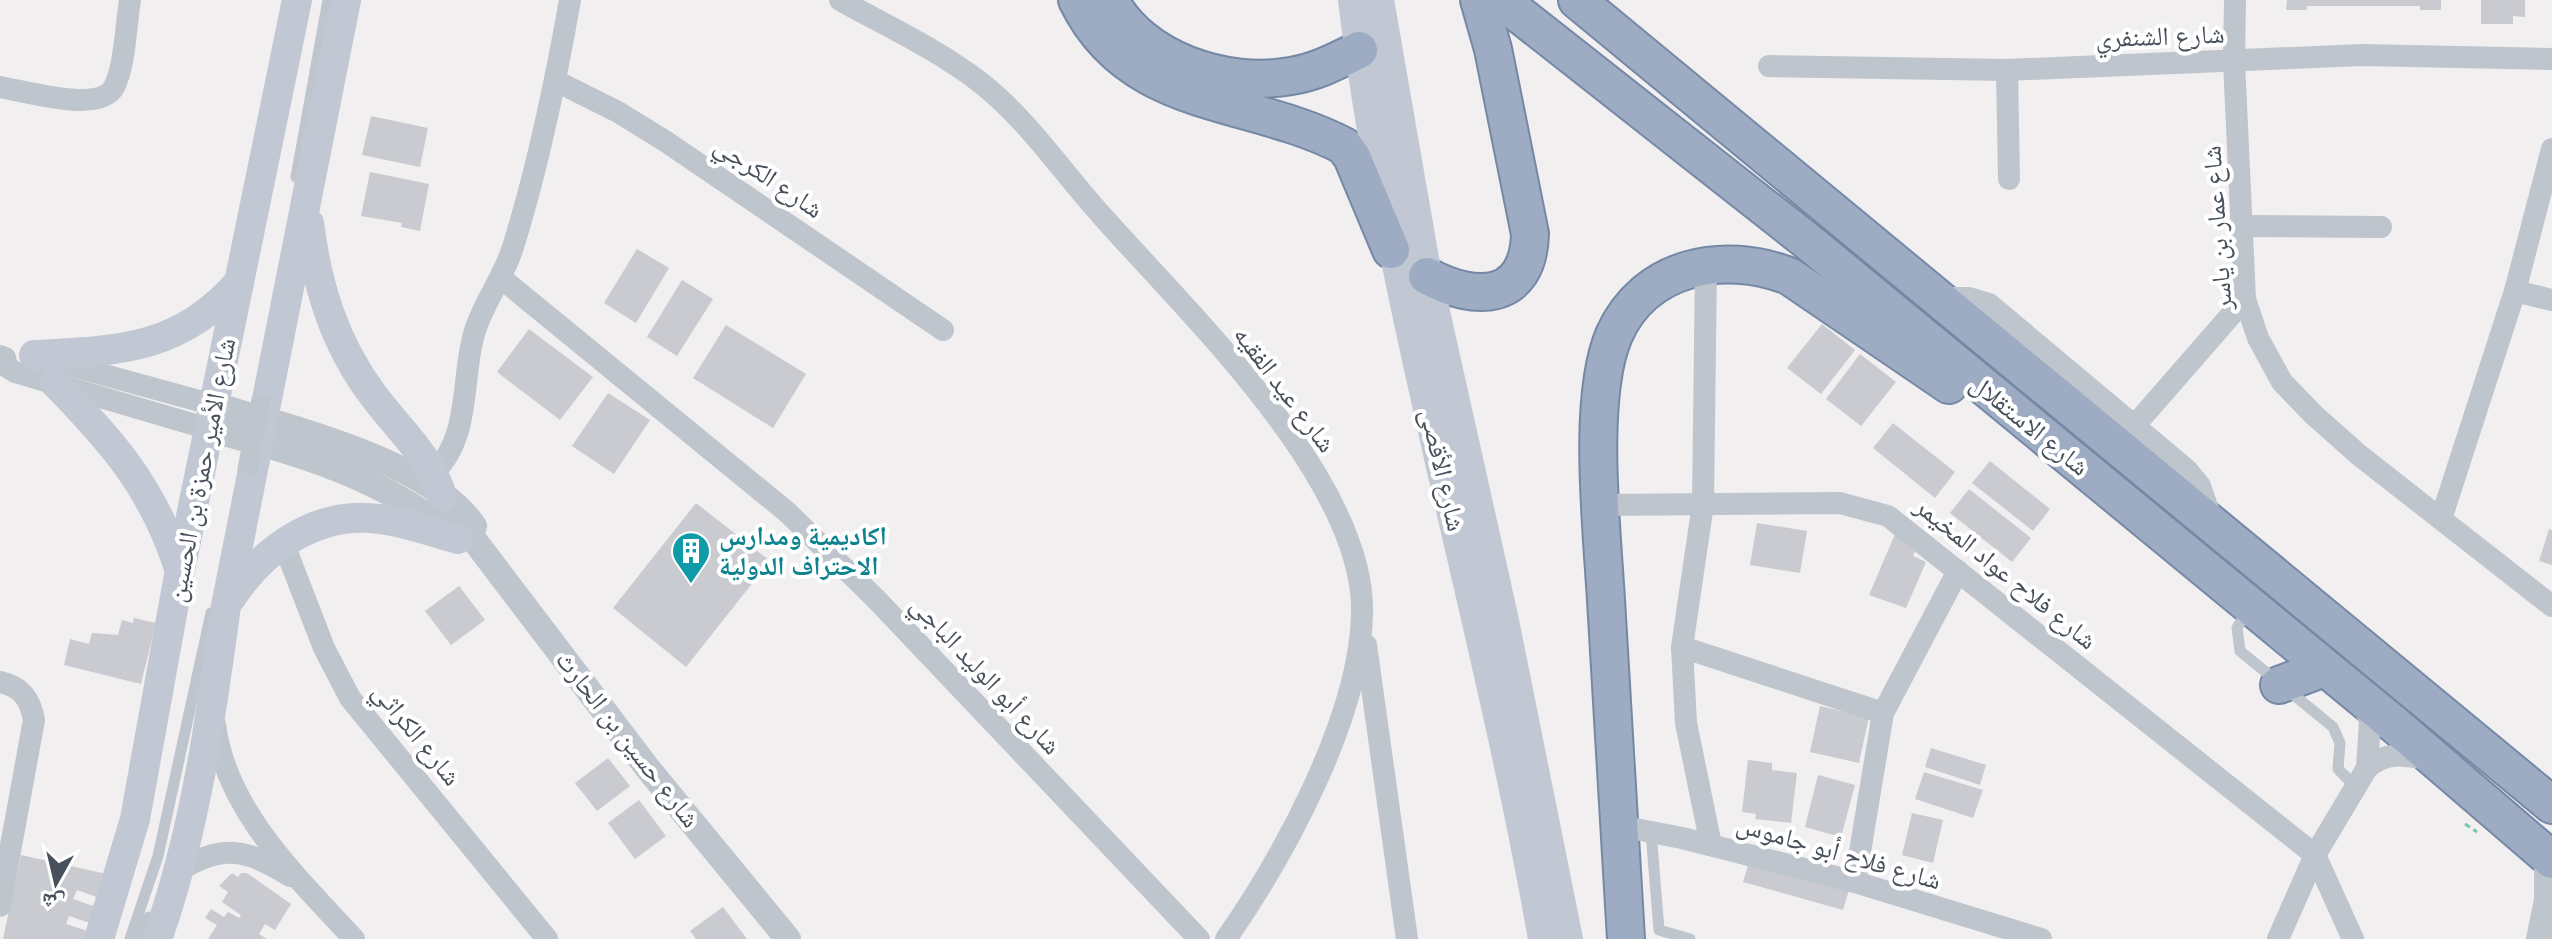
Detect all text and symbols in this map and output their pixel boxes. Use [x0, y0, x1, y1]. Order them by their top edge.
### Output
street label: شارع الشنفري [2095, 18, 2225, 59]
street label: شارع الكرجي [706, 129, 830, 229]
street label: شاع عمار بن ياسر [2195, 145, 2239, 312]
street label: شارع عيد الفقيه [1227, 319, 1343, 459]
street label: شارع الأمير حمزة بن الحسين [160, 335, 242, 605]
street label: شارع الاستقلال [1964, 367, 2096, 483]
street label: شارع الأقصى [1413, 406, 1473, 534]
street label: شارع فلاح عواد المخيمر [1908, 489, 2103, 656]
place label: اكاديمية ومدارس الاحتراف الدولية [719, 520, 887, 581]
building icon: اكاديمية ومدارس الاحتراف الدولية [670, 530, 712, 585]
street label: شارع أبو الوليد الباجي [901, 589, 1068, 764]
street label: شارع حسين بن الحارث [549, 644, 707, 834]
street label: شارع الكراثي [362, 676, 468, 795]
street label: شارع فلاح أبو جاموس [1733, 808, 1945, 896]
north arrow [16, 843, 96, 923]
text: ش [40, 887, 67, 918]

